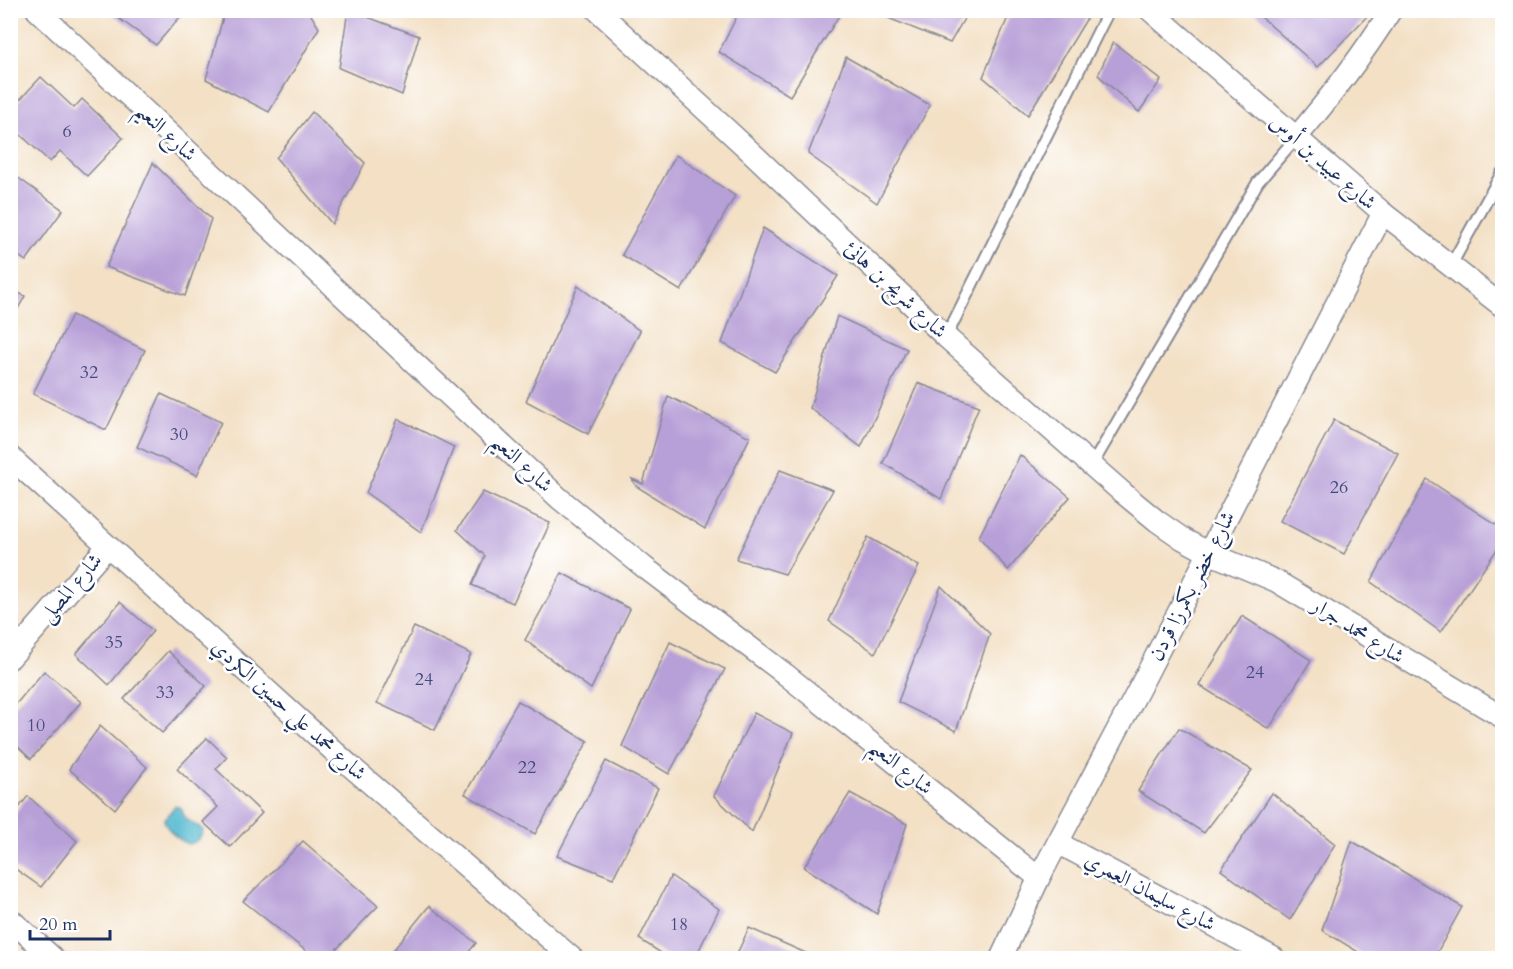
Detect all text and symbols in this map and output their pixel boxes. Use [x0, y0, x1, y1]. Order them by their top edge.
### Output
street label: شارع النعيم [125, 96, 203, 173]
street label: شارع عبيد بن أوس [1261, 107, 1383, 219]
house number: 6 [62, 119, 72, 144]
street label: شارع شريح بن هانئ [836, 235, 954, 348]
house number: 32 [80, 360, 98, 385]
house number: 30 [170, 422, 188, 447]
street label: شارع النعيم [481, 427, 559, 504]
house number: 26 [1330, 475, 1348, 500]
street label: شارع خضر بكمرزا قردن [1142, 506, 1245, 667]
street label: شارع المصلى [33, 547, 112, 631]
street label: شارع محمد جرار [1303, 590, 1410, 673]
house number: 35 [105, 630, 123, 655]
street label: شارع محمد علي حسين الكردي [202, 632, 373, 791]
house number: 24 [1246, 660, 1264, 685]
house number: 24 [415, 667, 433, 692]
house number: 33 [156, 680, 174, 705]
house number: 10 [27, 713, 45, 738]
street label: شارع النعيم [859, 732, 939, 807]
house number: 22 [518, 755, 536, 780]
street label: شارع سليمان العمري [1078, 845, 1221, 941]
scale bar [30, 903, 110, 941]
text: 20 m [39, 912, 78, 937]
house number: 18 [670, 912, 688, 937]

